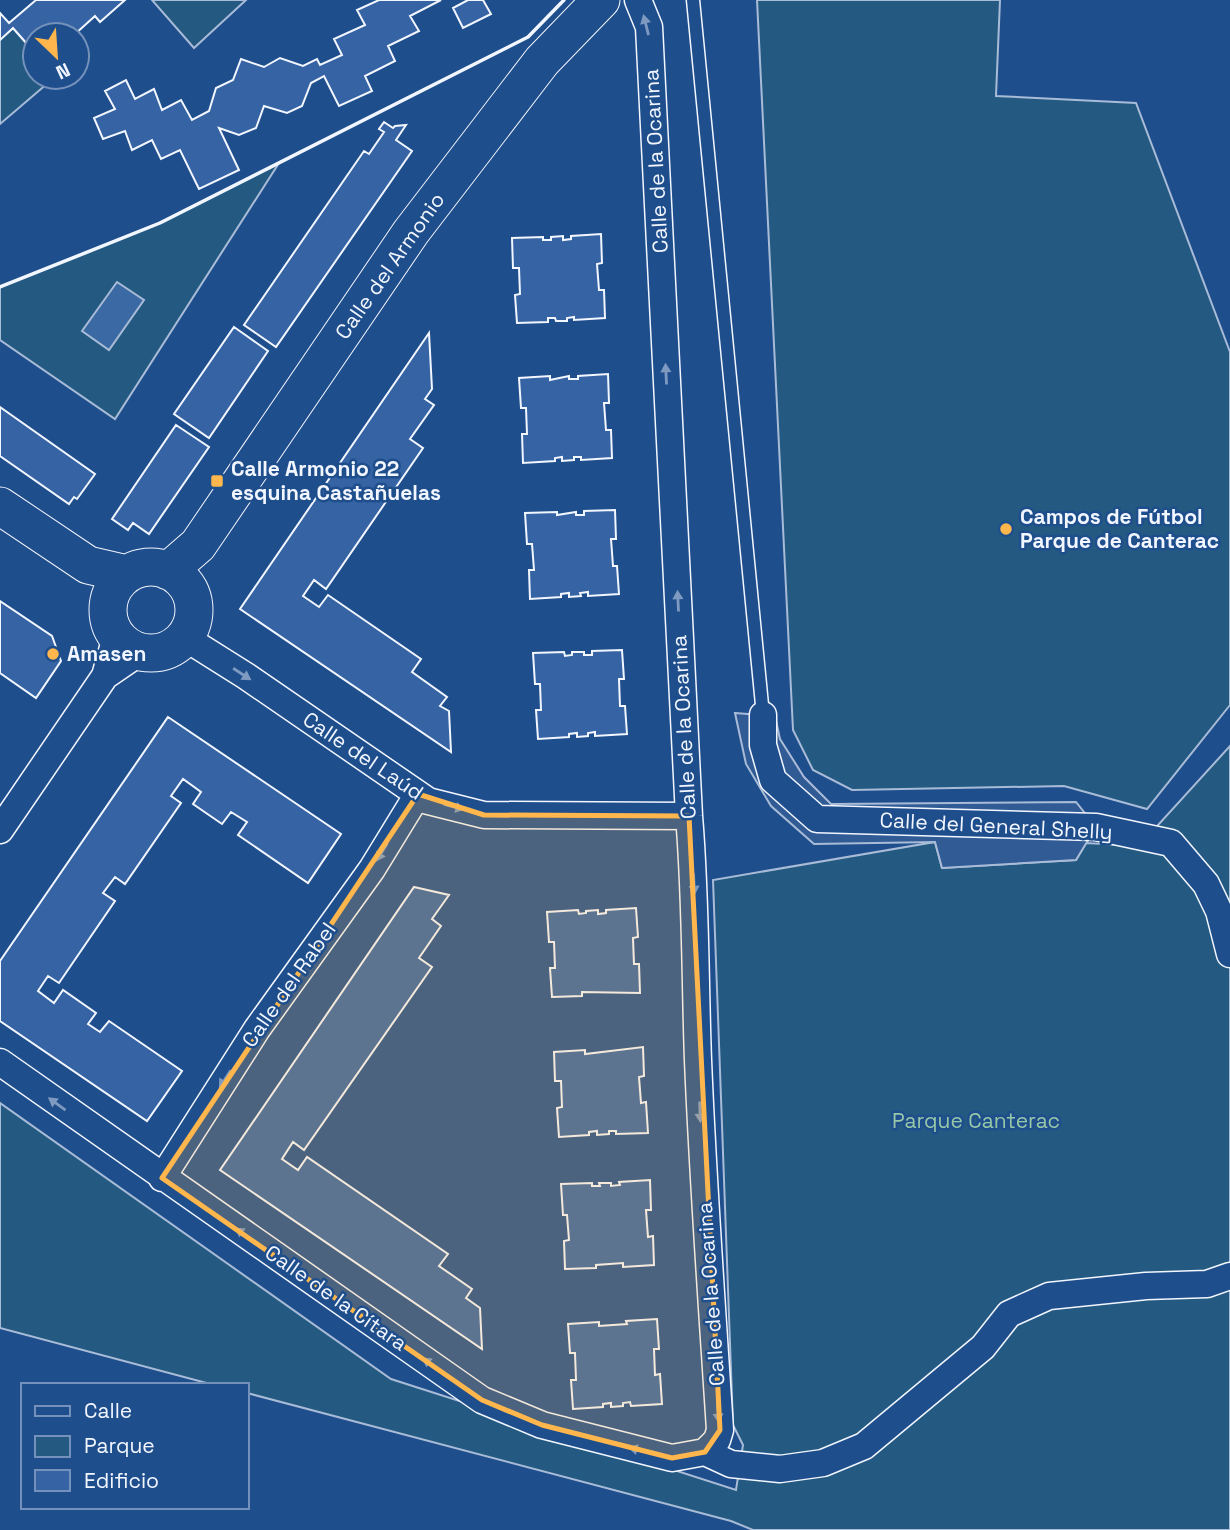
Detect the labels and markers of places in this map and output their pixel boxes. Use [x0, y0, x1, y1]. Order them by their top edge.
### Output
place label: Calle Armonio 22 esquina Castañuelas [231, 455, 441, 506]
marker: Calle Armonio 22 esquina Castañuelas [209, 473, 225, 489]
place label: Campos de Fútbol Parque de Canterac [1020, 503, 1219, 554]
marker: Campos de Fútbol Parque de Canterac [998, 521, 1014, 537]
place label: Amasen [67, 640, 146, 667]
marker: Amasen [45, 646, 61, 662]

